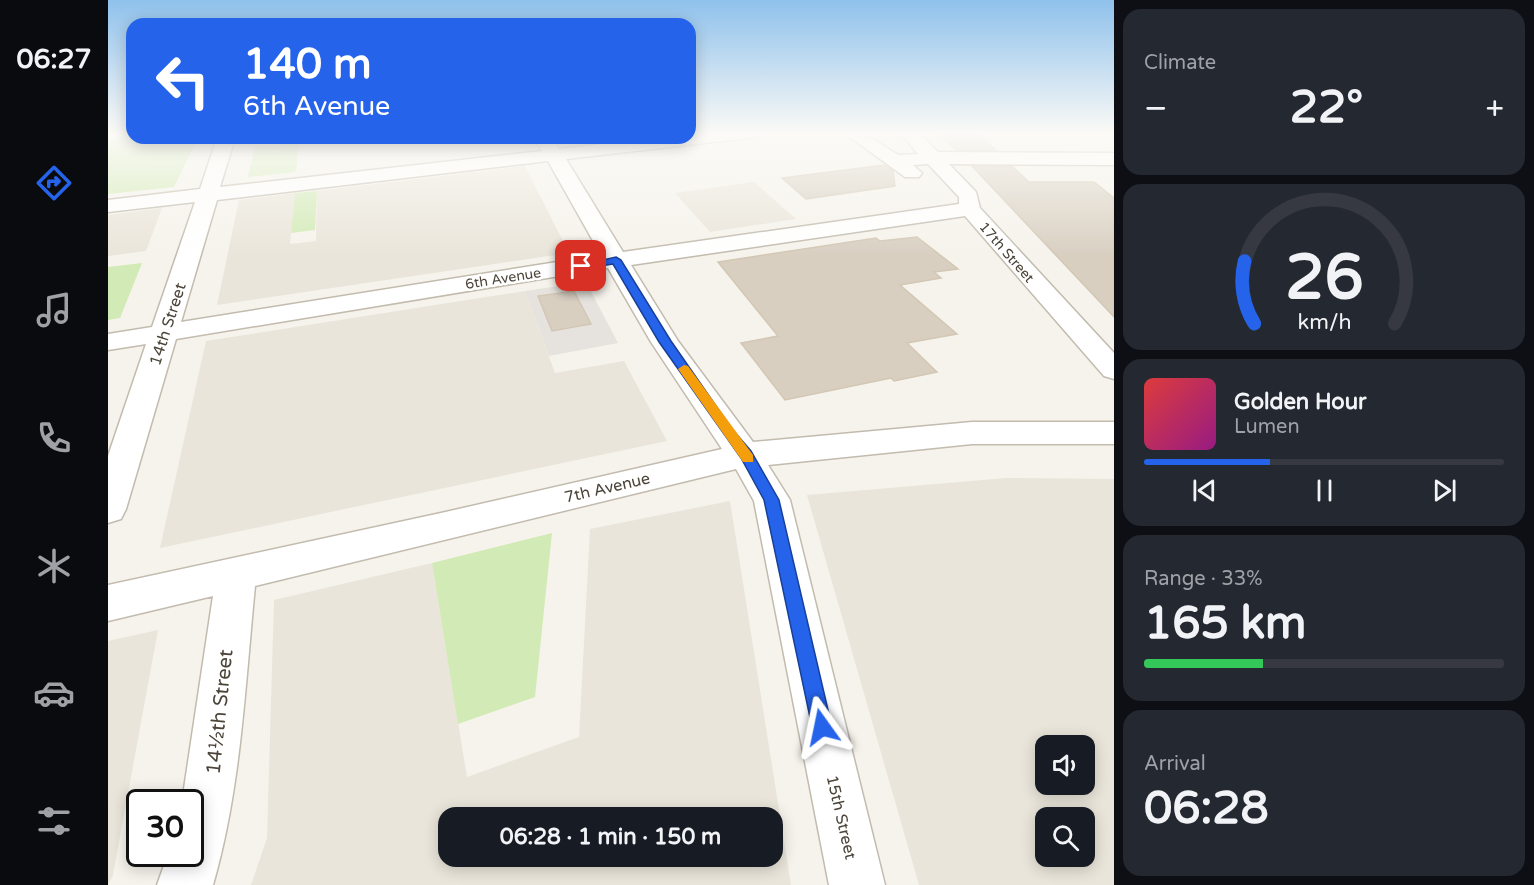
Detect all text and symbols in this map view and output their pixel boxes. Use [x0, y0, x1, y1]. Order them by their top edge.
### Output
text: 140 m [243, 39, 372, 90]
icon: left [144, 42, 222, 120]
text: 06:27 [17, 43, 91, 76]
text: Climate [1144, 51, 1216, 75]
text: 22° [1290, 81, 1363, 135]
text: − [1144, 89, 1168, 128]
text: + [1485, 89, 1504, 128]
text: 6th Avenue [243, 90, 390, 123]
icon: directions [33, 162, 75, 204]
street label: 17th Street [976, 218, 1038, 287]
pin [555, 240, 606, 291]
text: 26 [1285, 241, 1363, 316]
icon: arrive [564, 249, 597, 282]
street label: 6th Avenue [464, 264, 542, 293]
street label: 14th Street [145, 280, 191, 368]
icon: music [33, 289, 75, 331]
text: km/h [1297, 310, 1351, 336]
text: Golden Hour [1234, 389, 1366, 415]
text: Lumen [1234, 415, 1300, 439]
icon: phone [33, 417, 75, 459]
street label: 7th Avenue [562, 468, 652, 508]
icon: previous [1188, 474, 1221, 507]
icon: pause [1308, 474, 1341, 507]
icon: next [1428, 474, 1461, 507]
icon: climate [33, 545, 75, 587]
text: Range · 33% [1144, 567, 1263, 591]
text: 165 km [1144, 597, 1306, 651]
street label: 14½th Street [201, 648, 239, 776]
icon: car [33, 672, 75, 714]
position arrow [790, 695, 854, 759]
map controls [1035, 735, 1095, 867]
button: sound [1035, 735, 1095, 795]
text: Arrival [1144, 752, 1206, 776]
street label: 15th Street [822, 773, 860, 861]
text: 06:28 [1144, 782, 1269, 836]
speed limit sign: 30 [126, 789, 204, 867]
icon: filters [33, 800, 75, 842]
button: search [1035, 807, 1095, 867]
text: 06:28 · 1 min · 150 m [500, 824, 721, 850]

